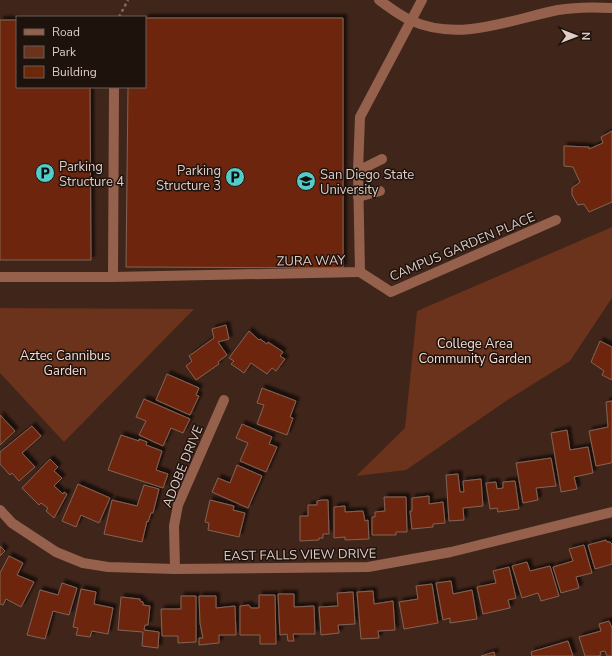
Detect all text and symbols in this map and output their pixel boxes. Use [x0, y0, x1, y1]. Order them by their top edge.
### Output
legend [16, 16, 146, 88]
north arrow [556, 16, 596, 56]
text: Road [52, 24, 80, 40]
text: N [578, 32, 593, 40]
text: Park [52, 44, 77, 60]
text: Building [52, 64, 97, 80]
place label: Parking Structure 4 [59, 158, 124, 191]
parking icon: Parking Structure 4 [34, 162, 56, 184]
place label: Parking Structure 3 [156, 162, 221, 195]
parking icon: Parking Structure 3 [224, 166, 246, 188]
place label: San Diego State University [320, 166, 414, 199]
school or university icon: San Diego State University [295, 170, 317, 192]
street label: CAMPUS GARDEN PLACE [387, 208, 538, 286]
street label: ZURA WAY [277, 251, 346, 271]
park label: College Area Community Garden [419, 335, 531, 368]
park label: Aztec Cannibus Garden [20, 347, 110, 380]
street label: ADOBE DRIVE [158, 423, 208, 510]
street label: EAST FALLS VIEW DRIVE [224, 545, 376, 565]

